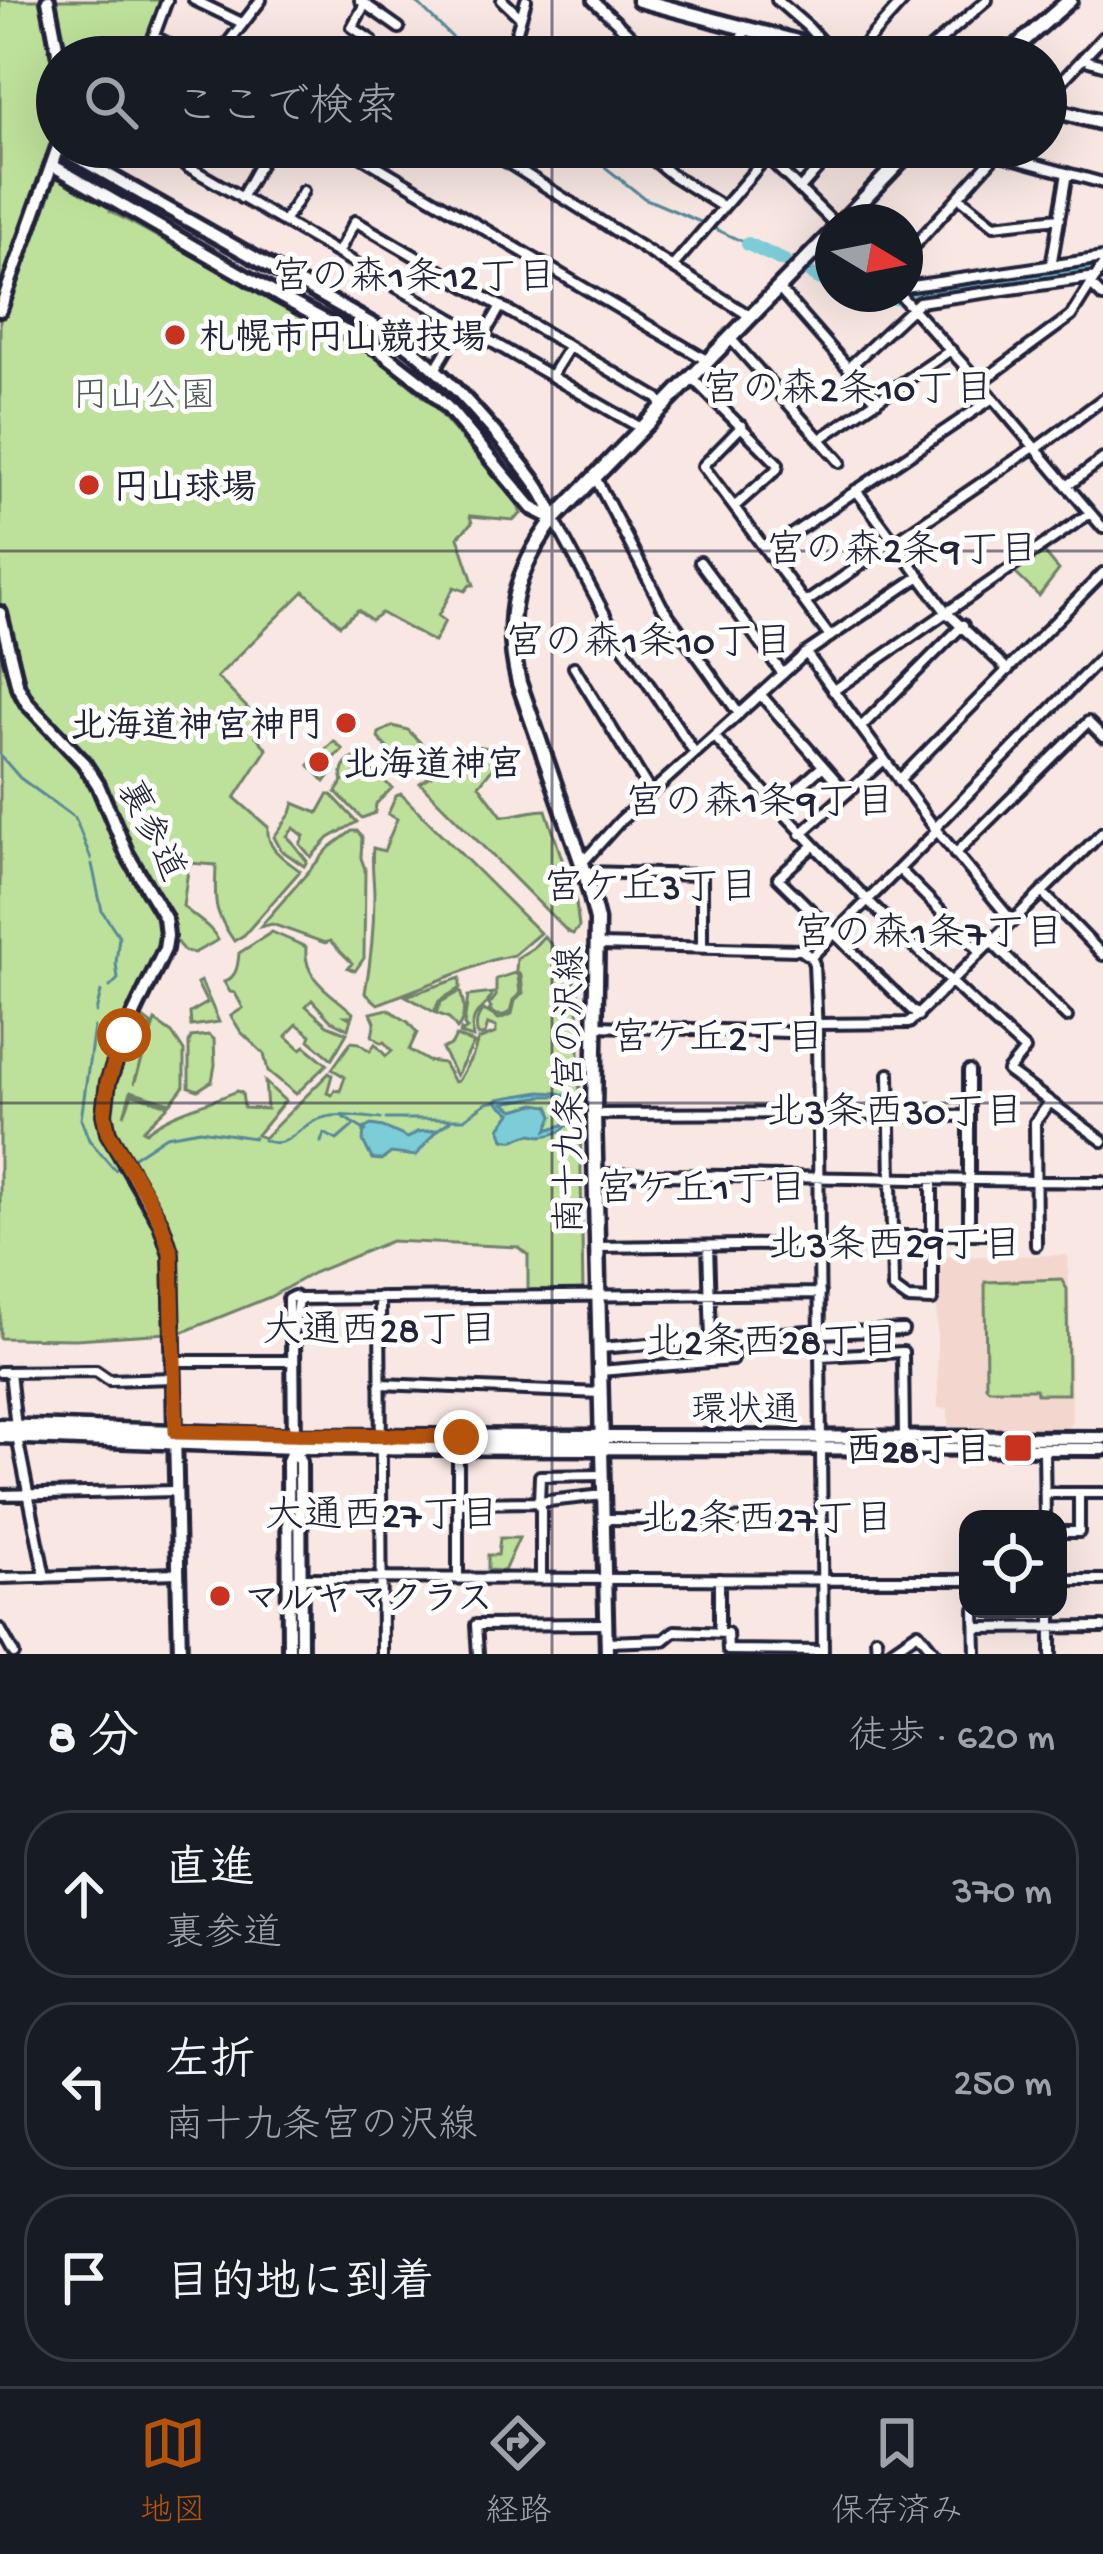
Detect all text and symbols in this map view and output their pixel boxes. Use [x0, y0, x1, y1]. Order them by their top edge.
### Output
search box [36, 36, 1067, 168]
icon: search [78, 69, 144, 135]
text: ここで検索 [174, 84, 399, 137]
north arrow [815, 204, 923, 312]
district label: 宮の森1条12丁目 [272, 256, 556, 304]
place label: 札幌市円山競技場 [199, 318, 487, 363]
marker: 札幌市円山競技場 [162, 322, 188, 348]
district label: 宮の森2条10丁目 [702, 368, 994, 416]
park label: 円山公園 [72, 378, 216, 421]
place label: 円山球場 [113, 468, 257, 513]
marker: 円山球場 [76, 472, 102, 498]
district label: 宮の森2条9丁目 [766, 529, 1038, 577]
district label: 宮の森1条10丁目 [505, 621, 793, 669]
place label: 北海道神宮神門 [70, 706, 322, 751]
marker: 北海道神宮神門 [333, 710, 359, 736]
place label: 北海道神宮 [343, 745, 523, 790]
marker: 北海道神宮 [306, 749, 332, 775]
street label: 裏参道 [105, 773, 194, 890]
district label: 宮の森1条9丁目 [625, 781, 895, 829]
district label: 宮ケ丘3丁目 [543, 866, 759, 914]
district label: 宮の森1条7丁目 [794, 912, 1064, 960]
street label: 南十九条宮の沢線 [550, 946, 595, 1234]
route start [97, 1008, 151, 1062]
district label: 宮ケ丘2丁目 [611, 1017, 825, 1065]
district label: 北3条西30丁目 [766, 1092, 1024, 1139]
district label: 宮ケ丘1丁目 [597, 1168, 807, 1216]
district label: 北3条西29丁目 [768, 1225, 1022, 1272]
district label: 大通西28丁目 [262, 1310, 498, 1357]
district label: 北2条西28丁目 [645, 1322, 899, 1369]
street label: 環状通 [691, 1391, 799, 1435]
route end [434, 1410, 488, 1464]
marker: 西28丁目 [1002, 1432, 1034, 1464]
place label: 西28丁目 [846, 1433, 991, 1476]
district label: 大通西27丁目 [265, 1495, 499, 1542]
district label: 北2条西27丁目 [640, 1499, 894, 1546]
map controls [959, 1510, 1067, 1618]
button: locate [959, 1510, 1067, 1618]
place label: マルヤマクラス [244, 1581, 493, 1624]
marker: マルヤマクラス [207, 1583, 233, 1609]
text: 8 分 [48, 1712, 139, 1772]
text: 徒歩 · 620 m [848, 1717, 1055, 1763]
text: 直進 [165, 1846, 255, 1899]
icon: ahead [51, 1861, 117, 1927]
text: 370 m [952, 1871, 1052, 1917]
text: 裏参道 [165, 1914, 282, 1960]
text: 左折 [165, 2038, 255, 2091]
icon: left [51, 2053, 117, 2119]
text: 250 m [953, 2063, 1052, 2109]
text: 南十九条宮の沢線 [165, 2106, 477, 2152]
icon: arrive [51, 2245, 117, 2311]
text: 目的地に到着 [165, 2260, 435, 2313]
tab: 地図 [140, 2410, 206, 2533]
tab: 経路 [485, 2410, 551, 2533]
tab: 保存済み [831, 2410, 963, 2533]

